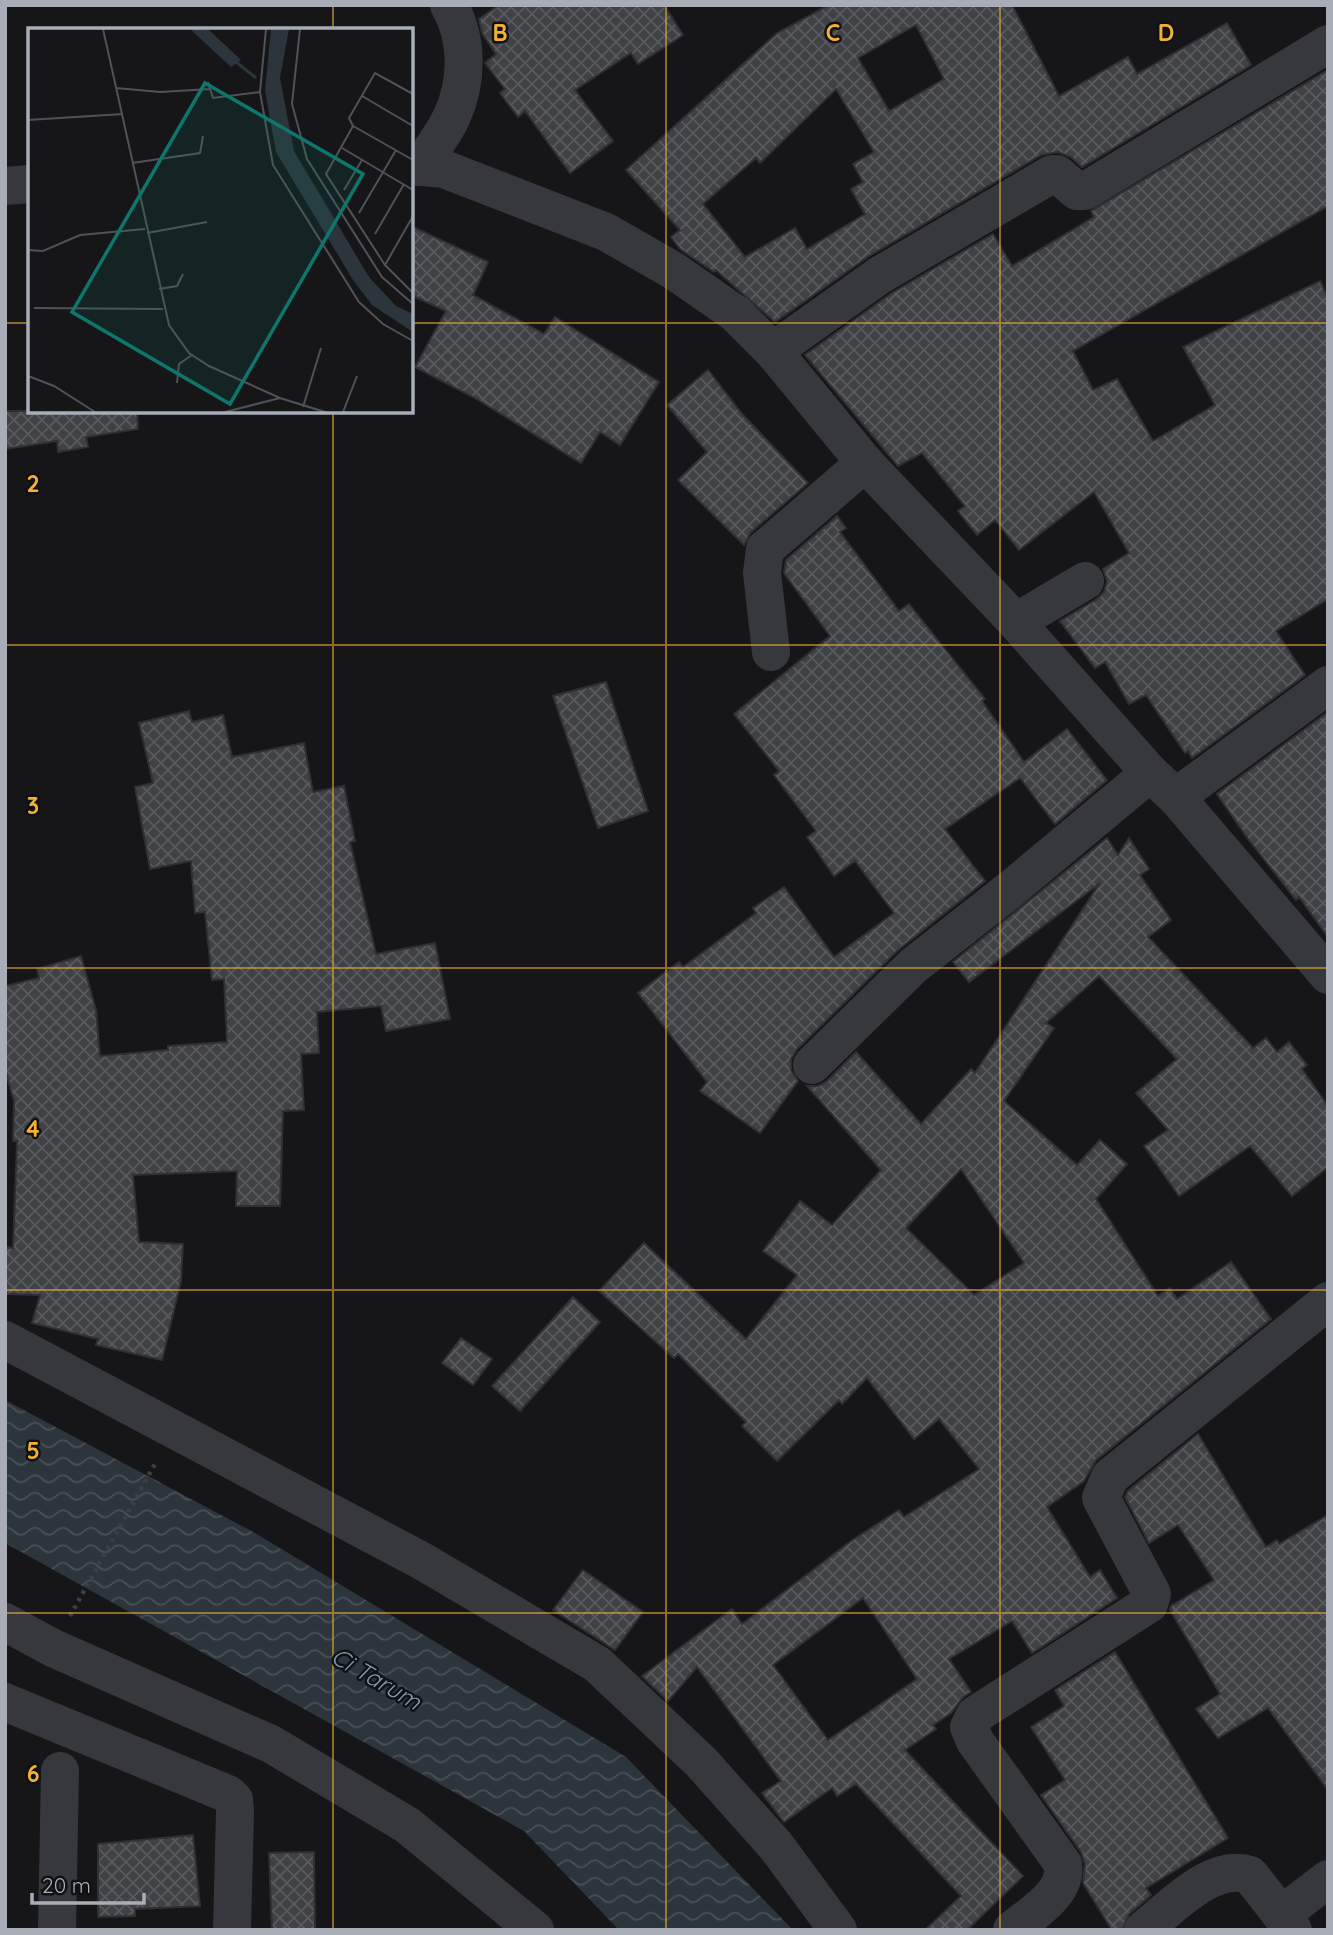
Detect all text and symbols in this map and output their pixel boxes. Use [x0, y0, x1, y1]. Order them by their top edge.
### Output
text: B [492, 18, 508, 47]
text: C [826, 18, 840, 47]
text: D [1158, 18, 1174, 47]
inset map [28, 28, 413, 413]
text: 2 [26, 469, 40, 498]
text: 3 [27, 791, 39, 820]
text: 4 [26, 1114, 40, 1143]
text: 5 [26, 1436, 40, 1465]
water label: Ci Tarum [326, 1640, 428, 1716]
text: 6 [27, 1759, 39, 1788]
scale bar [32, 1862, 144, 1906]
text: 20 m [42, 1872, 91, 1898]

